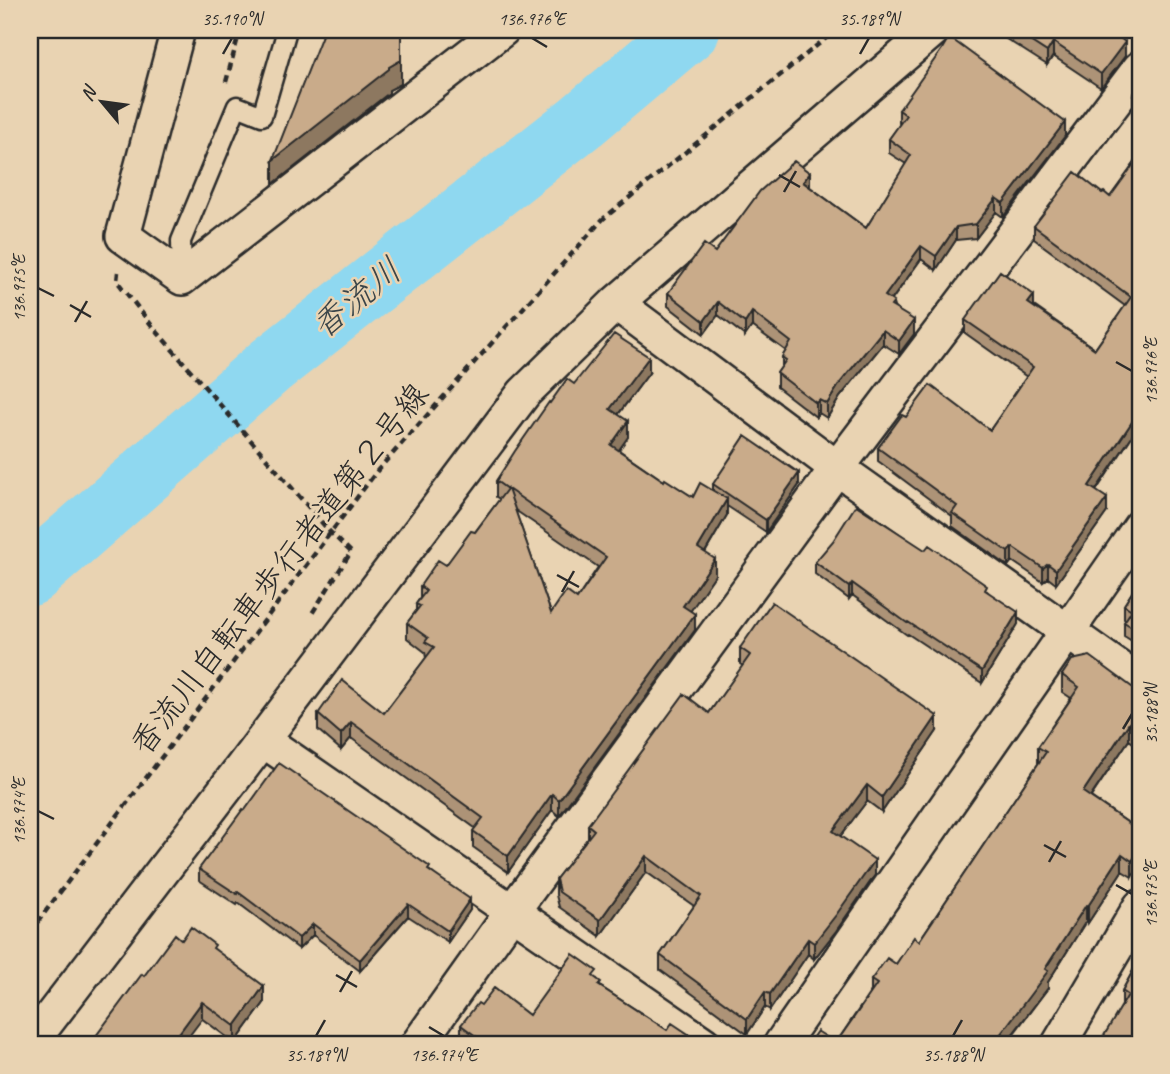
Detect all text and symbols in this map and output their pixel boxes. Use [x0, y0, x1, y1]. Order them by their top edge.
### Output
text: 35.190°N [202, 8, 265, 30]
text: 136.976°E [499, 8, 568, 30]
text: 35.189°N [839, 8, 902, 30]
north arrow [66, 66, 136, 136]
text: N [75, 80, 103, 105]
water label: 香流川 [301, 247, 411, 349]
text: 136.975°E [8, 252, 30, 321]
text: 136.976°E [1140, 335, 1162, 404]
street label: 香流川自転車歩行者道第２号線 [120, 374, 438, 764]
text: 35.188°N [1140, 681, 1162, 744]
text: 136.974°E [8, 775, 30, 844]
text: 136.975°E [1140, 858, 1162, 927]
text: 35.189°N [286, 1044, 349, 1066]
text: 136.974°E [411, 1044, 480, 1066]
text: 35.188°N [923, 1044, 986, 1066]

